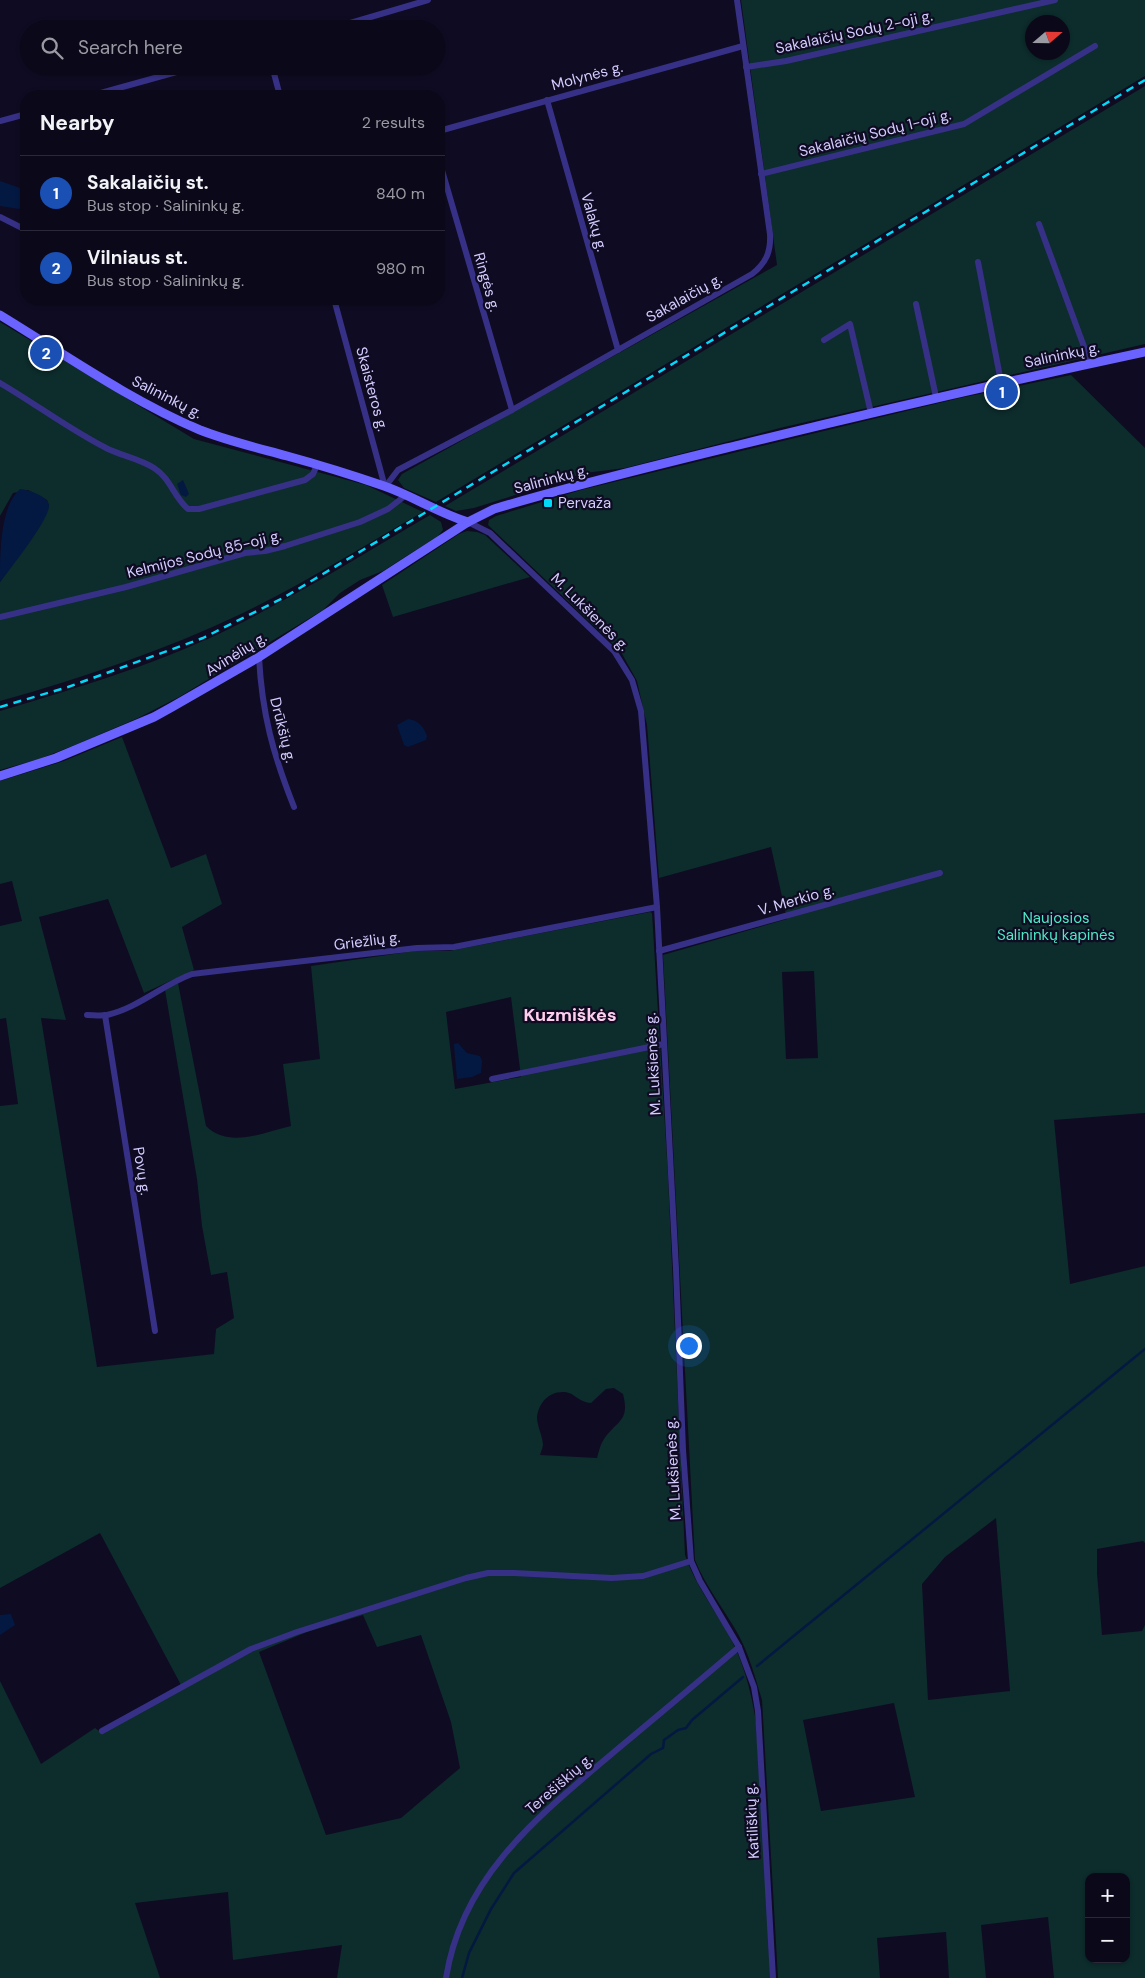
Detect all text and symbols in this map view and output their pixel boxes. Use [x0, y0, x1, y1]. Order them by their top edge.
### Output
street label: Sakalaičių Sodų 2-oji g. [774, 6, 934, 58]
north arrow [1025, 15, 1070, 60]
search box [20, 20, 445, 75]
icon: search [38, 34, 66, 62]
text: Search here [78, 35, 183, 60]
street label: Molynės g. [549, 57, 625, 95]
street label: Sakalaičių Sodų 1-oji g. [797, 104, 953, 162]
text: Nearby [40, 109, 114, 137]
text: 2 results [362, 112, 425, 133]
text: Sakalaičių st. [87, 170, 209, 195]
text: 1 [53, 183, 59, 204]
text: 840 m [376, 183, 425, 204]
street label: Valakų g. [576, 190, 612, 254]
text: Bus stop · Salininkų g. [87, 195, 244, 216]
text: Vilniaus st. [87, 245, 188, 270]
street label: Ringės g. [469, 250, 505, 314]
text: 2 [51, 258, 61, 279]
text: 980 m [376, 258, 425, 279]
street label: Sakalaičių g. [643, 269, 725, 327]
text: Bus stop · Salininkų g. [87, 270, 244, 291]
pin: 2 [30, 334, 62, 372]
street label: Salininkų g. [1023, 337, 1101, 373]
street label: Skaisteros g. [351, 345, 393, 433]
street label: Salininkų g. [129, 371, 205, 423]
pin: 1 [986, 373, 1018, 411]
street label: Salininkų g. [512, 459, 590, 499]
place label: Pervaža [558, 493, 611, 513]
marker: Pervaža [542, 497, 554, 509]
street label: Kelmijos Sodų 85-oji g. [125, 525, 283, 583]
street label: M. Lukšienės g. [547, 569, 633, 655]
street label: Avinėlių g. [202, 627, 270, 681]
street label: Drūkšių g. [265, 695, 301, 765]
street label: V. Merkio g. [756, 880, 836, 920]
park label: Naujosios Salininkų kapinės [997, 908, 1115, 945]
street label: Griežlių g. [333, 927, 401, 955]
district label: Kuzmiškės [523, 1003, 617, 1027]
street label: M. Lukšienės g. [640, 1012, 666, 1116]
street label: Povų g. [128, 1145, 156, 1197]
your location [676, 1333, 702, 1359]
street label: M. Lukšienės g. [660, 1417, 686, 1521]
street label: Terešiškių g. [521, 1749, 597, 1819]
street label: Katiliškių g. [740, 1783, 764, 1859]
map controls [1085, 1873, 1130, 1963]
button: + [1085, 1873, 1130, 1918]
button: − [1085, 1918, 1130, 1963]

